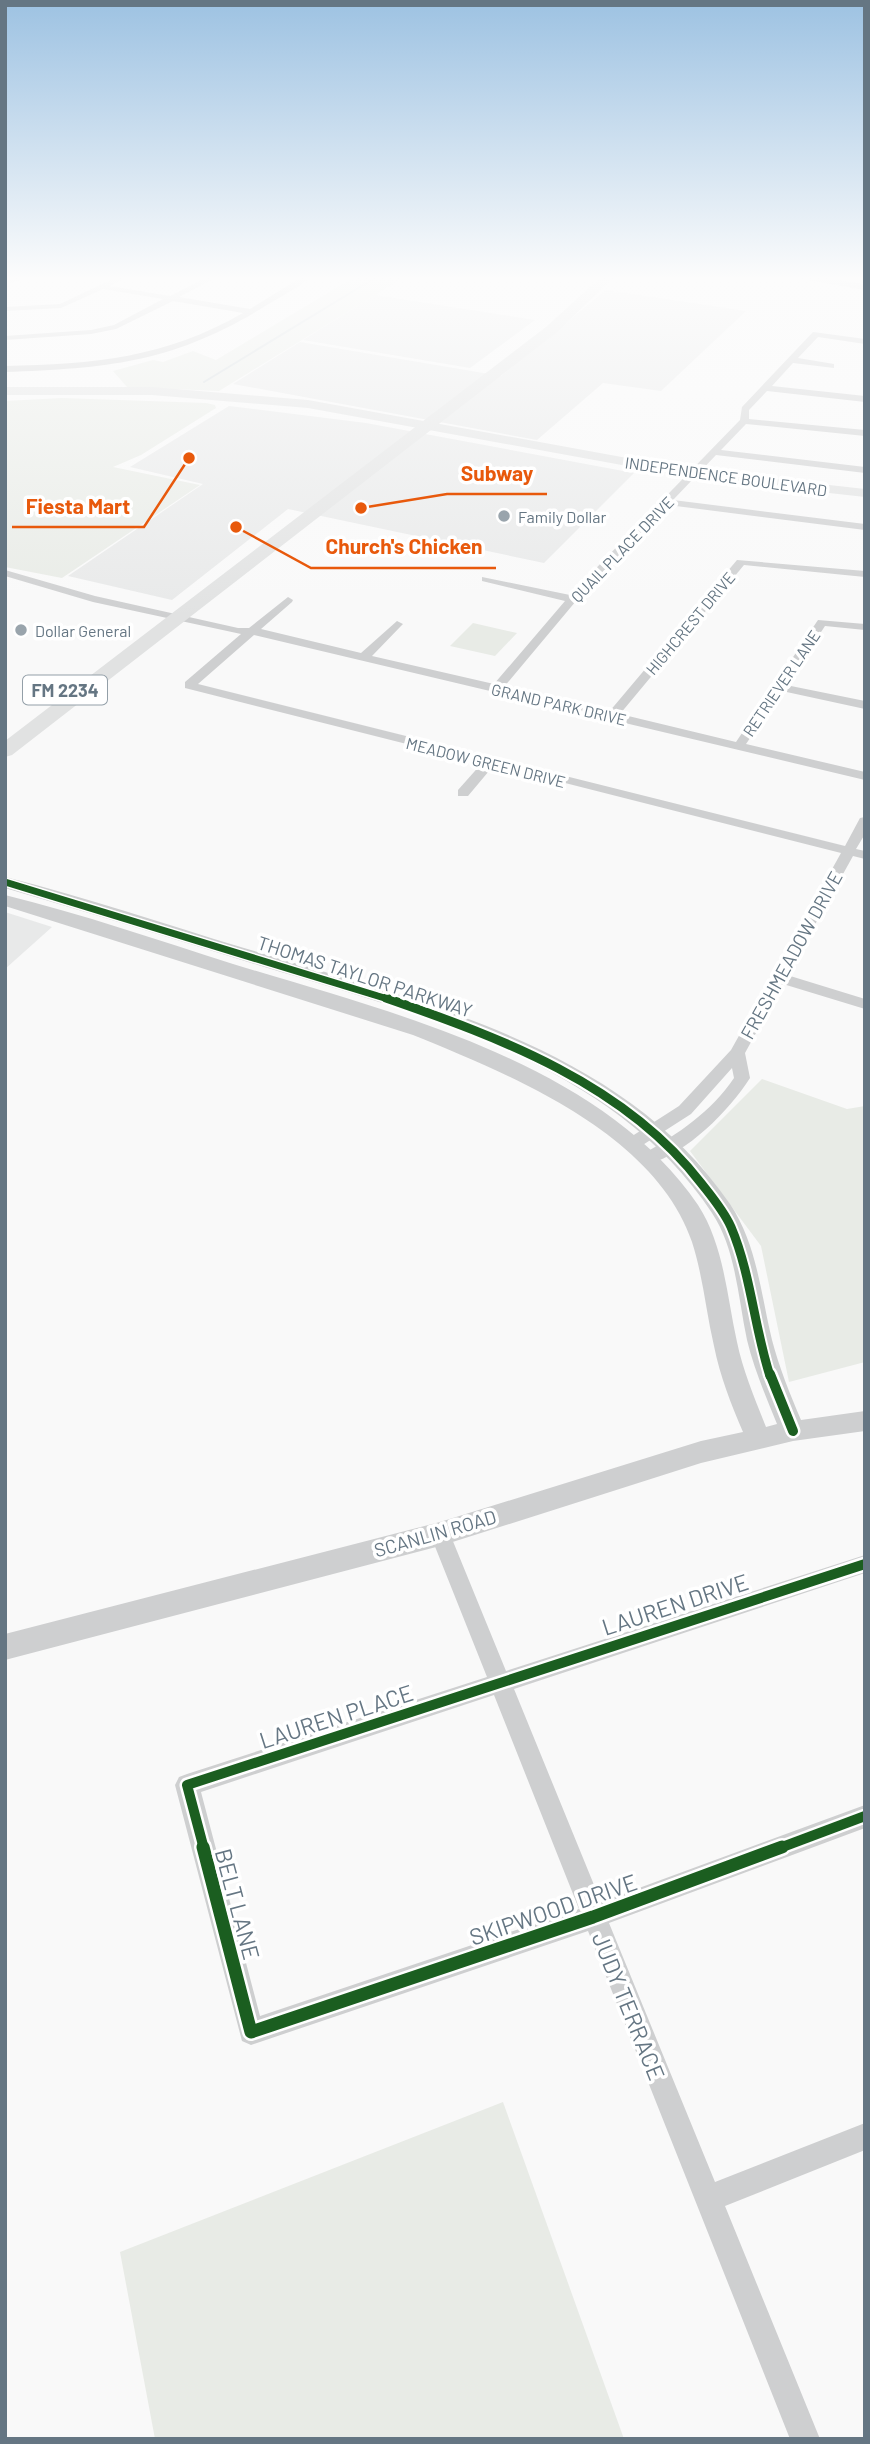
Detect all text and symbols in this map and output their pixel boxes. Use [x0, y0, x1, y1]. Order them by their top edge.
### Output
callout: Subway [447, 452, 547, 494]
street label: INDEPENDENCE BOULEVARD [624, 452, 828, 500]
text: Subway [461, 460, 534, 485]
callout: Fiesta Mart [12, 485, 144, 527]
street label: QUAIL PLACE DRIVE [567, 492, 677, 606]
text: Fiesta Mart [26, 493, 130, 518]
place label: Family Dollar [518, 507, 606, 526]
marker: Family Dollar [496, 508, 512, 524]
callout: Church's Chicken [311, 526, 496, 568]
text: Church's Chicken [325, 533, 483, 558]
street label: HIGHCREST DRIVE [642, 568, 738, 678]
place label: Dollar General [35, 621, 131, 640]
marker: Dollar General [13, 622, 29, 638]
street label: RETRIEVER LANE [738, 626, 824, 740]
road number: FM 2234 [23, 676, 107, 704]
street label: GRAND PARK DRIVE [490, 679, 628, 729]
street label: MEADOW GREEN DRIVE [404, 733, 568, 791]
street label: FRESHMEADOW DRIVE [735, 867, 847, 1043]
street label: THOMAS TAYLOR PARKWAY [255, 930, 476, 1022]
street label: SCANLIN ROAD [371, 1505, 499, 1561]
street label: LAUREN DRIVE [598, 1567, 752, 1641]
street label: LAUREN PLACE [256, 1678, 416, 1754]
street label: BELT LANE [210, 1845, 266, 1963]
street label: SKIPWOOD DRIVE [466, 1867, 640, 1951]
street label: JUDY TERRACE [587, 1928, 671, 2084]

